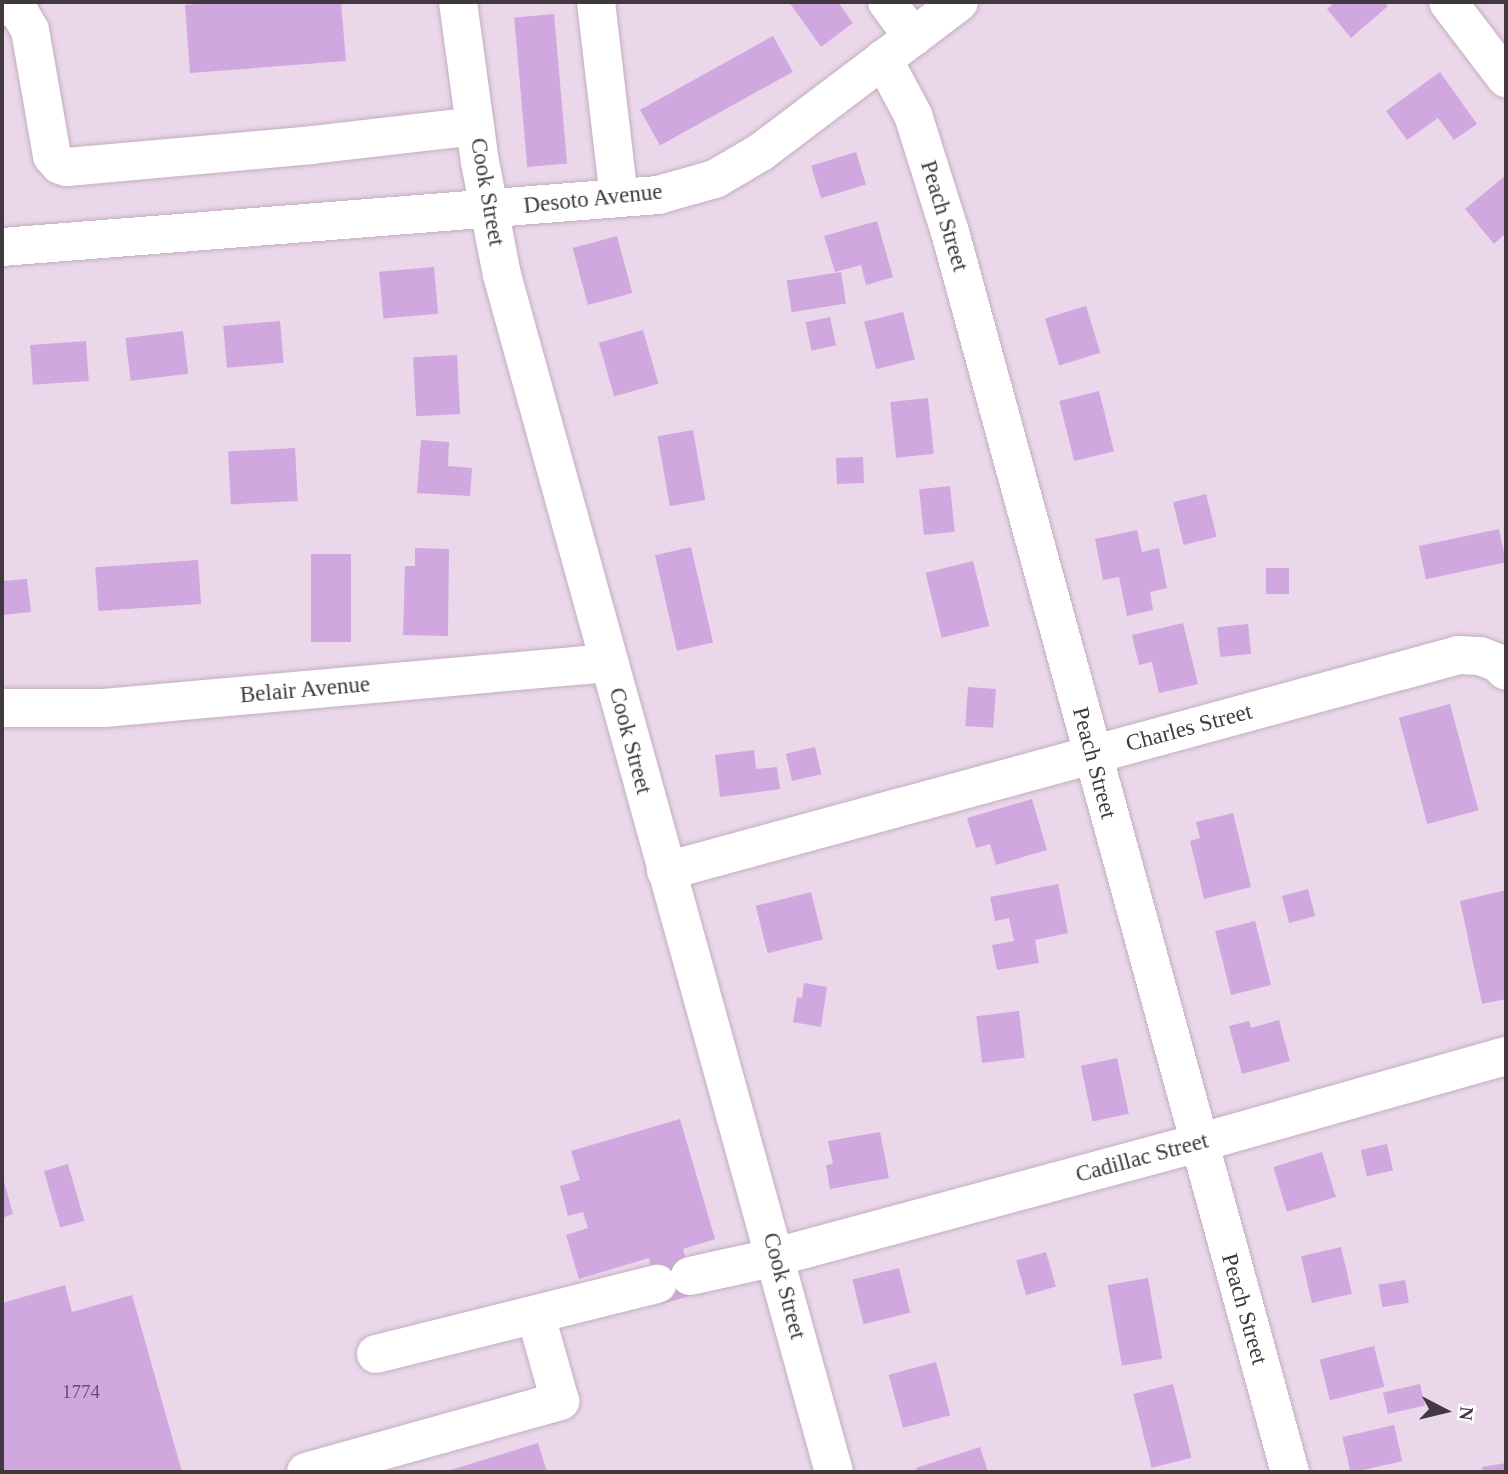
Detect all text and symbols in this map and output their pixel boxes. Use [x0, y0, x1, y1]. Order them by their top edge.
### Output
street label: Cook Street [464, 136, 510, 248]
street label: Peach Street [914, 157, 974, 275]
street label: Desoto Avenue [522, 178, 664, 220]
street label: Belair Avenue [238, 671, 372, 709]
street label: Cook Street [603, 685, 657, 797]
street label: Charles Street [1123, 698, 1255, 758]
street label: Peach Street [1066, 704, 1122, 822]
street label: Cadillac Street [1073, 1127, 1211, 1189]
street label: Cook Street [757, 1230, 811, 1342]
street label: Peach Street [1215, 1250, 1273, 1368]
north arrow [1410, 1376, 1480, 1446]
house number: 1774 [62, 1381, 100, 1403]
text: N [1455, 1406, 1478, 1422]

